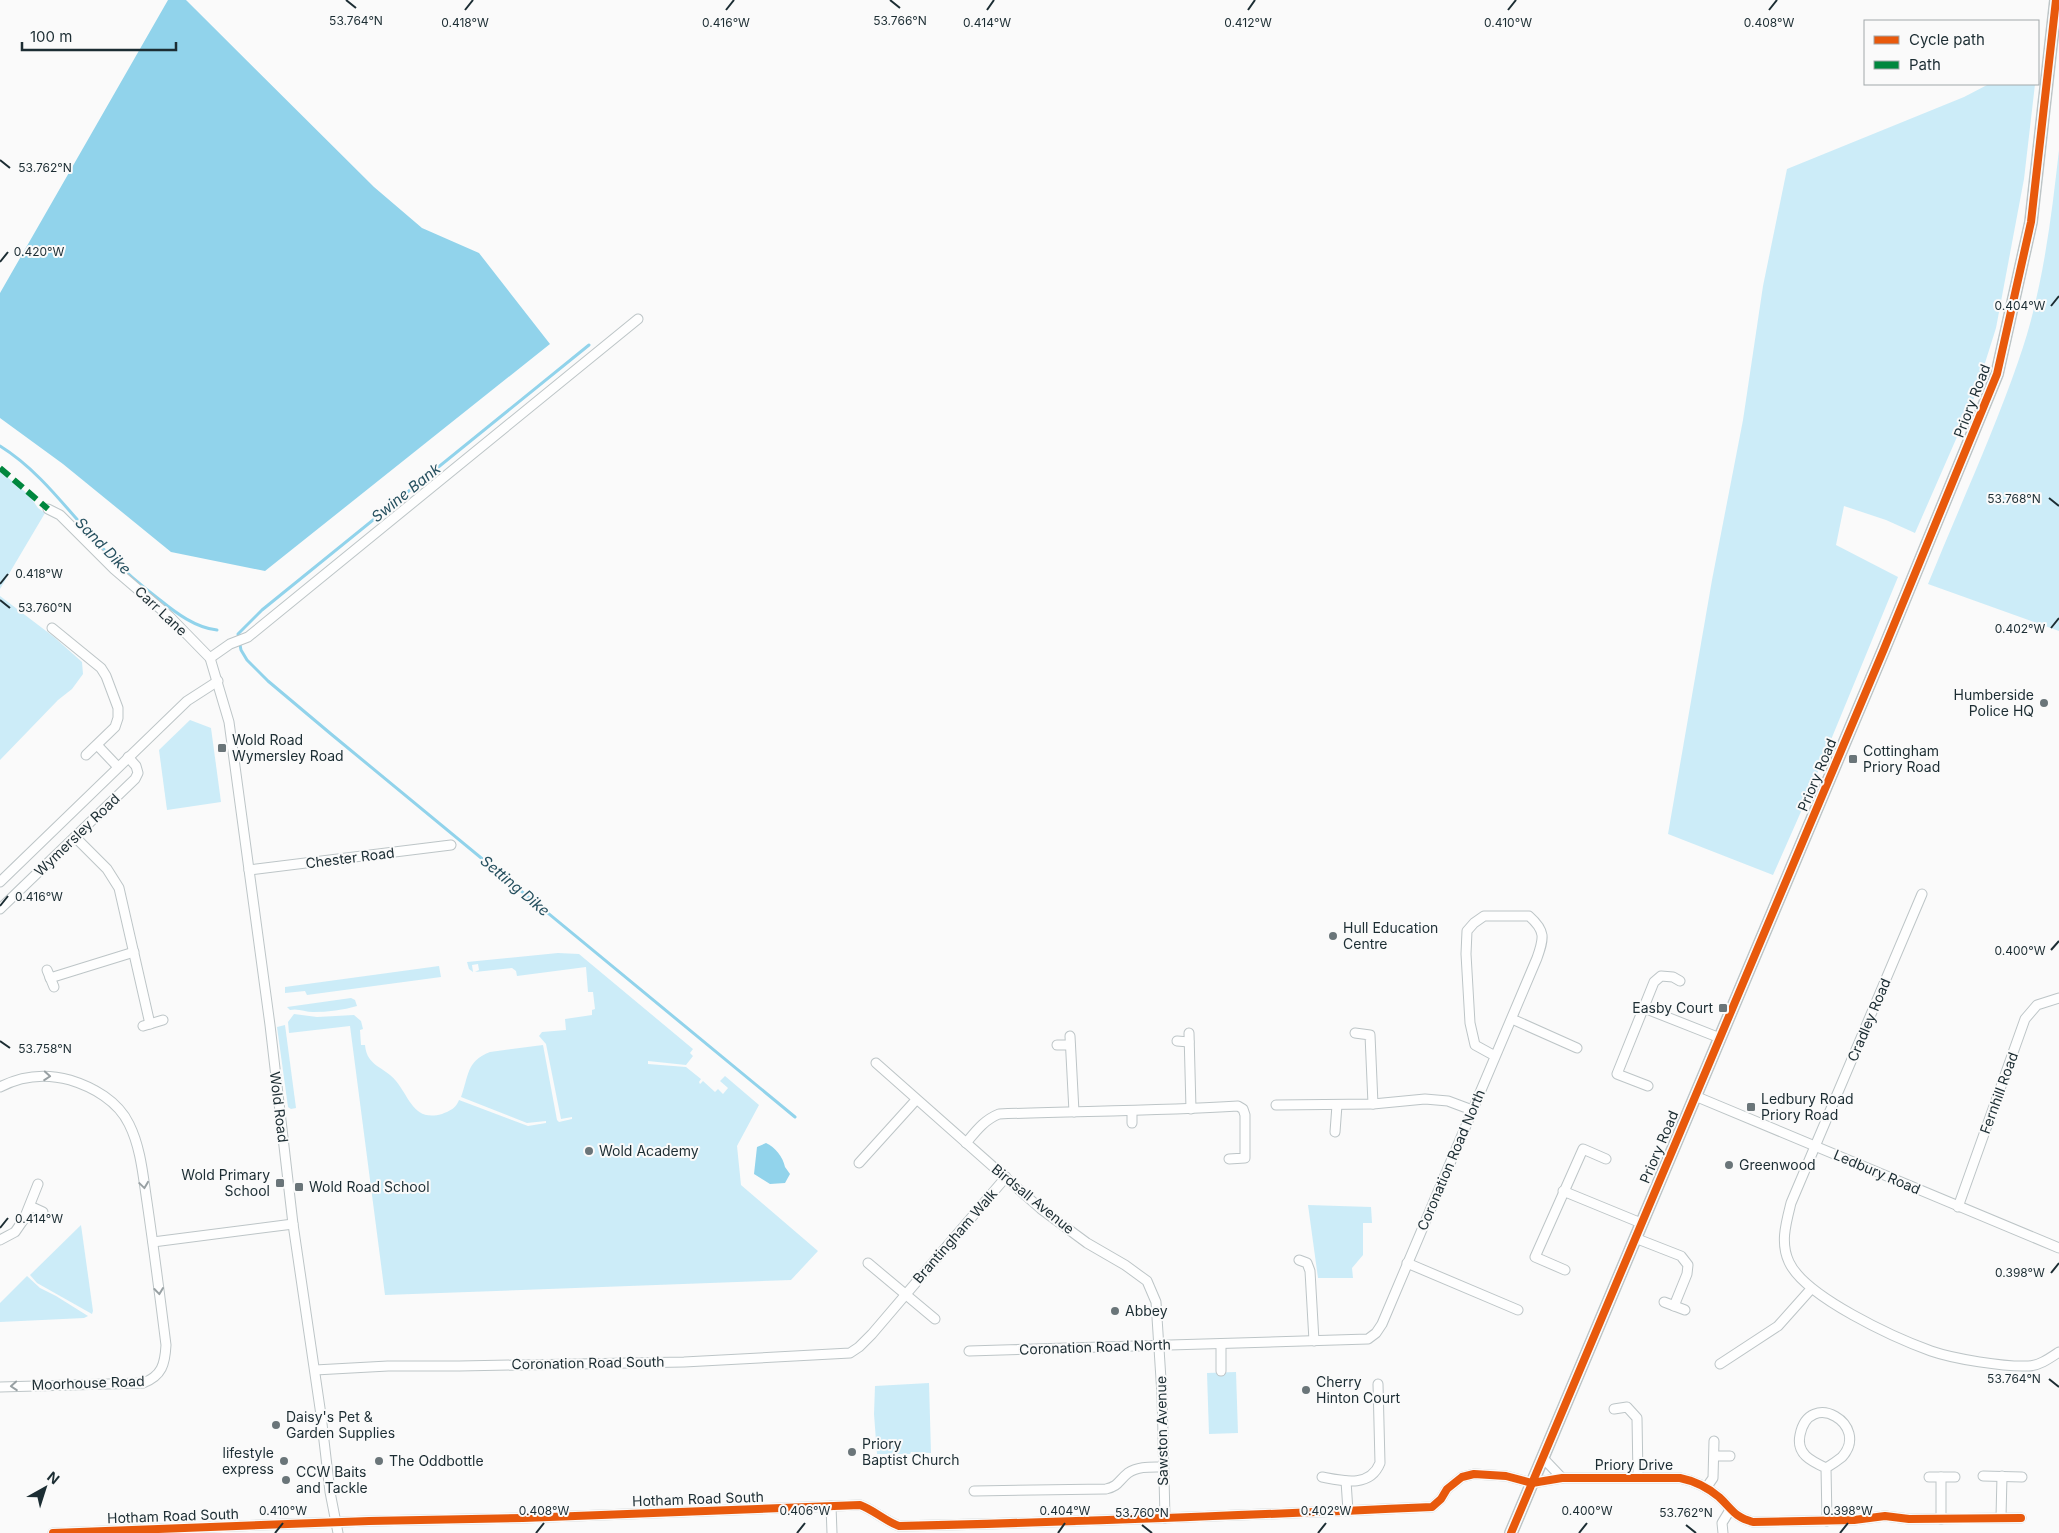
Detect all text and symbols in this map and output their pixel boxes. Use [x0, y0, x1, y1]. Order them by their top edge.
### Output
text: 53.764°N [329, 13, 383, 28]
text: 53.766°N [873, 13, 927, 28]
text: 0.418°W [441, 15, 489, 30]
text: 0.416°W [702, 15, 750, 30]
text: 0.414°W [963, 15, 1011, 30]
text: 0.412°W [1224, 15, 1272, 30]
text: 0.410°W [1484, 15, 1532, 30]
text: 0.408°W [1744, 15, 1794, 30]
scale bar [22, 20, 176, 52]
legend [1864, 20, 2039, 85]
text: 100 m [30, 27, 72, 46]
text: Cycle path [1909, 30, 1985, 49]
text: Path [1909, 55, 1941, 74]
text: 53.762°N [18, 160, 72, 175]
text: 0.420°W [14, 244, 65, 259]
text: 0.404°W [1995, 298, 2046, 313]
street label: Priory Road [1950, 362, 1993, 440]
water label: Swine Bank [367, 459, 445, 526]
text: 53.768°N [1987, 491, 2041, 506]
water label: Sand Dike [71, 513, 135, 578]
text: 0.418°W [15, 566, 63, 581]
street label: Carr Lane [132, 582, 191, 639]
text: 53.760°N [18, 600, 72, 615]
text: 0.402°W [1995, 621, 2046, 636]
place label: Humberside Police HQ [1954, 686, 2034, 719]
marker: Humberside Police HQ [2038, 697, 2050, 709]
place label: Wold Road Wymersley Road [232, 731, 344, 764]
street label: Priory Road [1794, 736, 1839, 814]
marker: Wold Road Wymersley Road [216, 742, 228, 754]
place label: Cottingham Priory Road [1863, 742, 1940, 775]
marker: Cottingham Priory Road [1847, 753, 1859, 765]
street label: Wymersley Road [31, 790, 123, 880]
street label: Chester Road [304, 844, 395, 871]
water label: Setting Dike [477, 851, 554, 920]
text: 0.416°W [15, 889, 63, 904]
place label: Hull Education Centre [1343, 919, 1438, 952]
marker: Hull Education Centre [1327, 930, 1339, 942]
text: 0.400°W [1995, 943, 2046, 958]
street label: Cradley Road [1843, 976, 1894, 1064]
place label: Easby Court [1632, 999, 1713, 1016]
marker: Easby Court [1717, 1002, 1729, 1014]
text: 53.758°N [18, 1041, 72, 1056]
street label: Fernhill Road [1976, 1050, 2021, 1136]
one-way arrow [43, 1071, 51, 1082]
street label: Wold Road [267, 1071, 292, 1143]
street label: Coronation Road North [1413, 1087, 1488, 1233]
place label: Ledbury Road Priory Road [1761, 1090, 1854, 1123]
marker: Ledbury Road Priory Road [1745, 1101, 1757, 1113]
street label: Priory Road [1636, 1108, 1681, 1186]
place label: Wold Academy [599, 1142, 699, 1159]
marker: Wold Academy [583, 1145, 595, 1157]
street label: Ledbury Road [1831, 1146, 1923, 1197]
place label: Greenwood [1739, 1156, 1816, 1173]
marker: Greenwood [1723, 1159, 1735, 1171]
street label: Birdsall Avenue [989, 1160, 1078, 1237]
place label: Wold Primary School [181, 1166, 270, 1199]
marker: Wold Primary School [274, 1177, 286, 1189]
place label: Wold Road School [309, 1178, 430, 1195]
one-way arrow [138, 1181, 149, 1189]
marker: Wold Road School [293, 1181, 305, 1193]
street label: Brantingham Walk [909, 1185, 1001, 1286]
text: 0.414°W [15, 1211, 63, 1226]
text: 0.398°W [1995, 1265, 2045, 1280]
one-way arrow [153, 1287, 164, 1295]
place label: Abbey [1125, 1302, 1168, 1319]
marker: Abbey [1109, 1305, 1121, 1317]
street label: Coronation Road North [1019, 1335, 1171, 1358]
street label: Coronation Road South [511, 1353, 665, 1372]
text: 53.764°N [1987, 1371, 2041, 1386]
street label: Moorhouse Road [31, 1372, 145, 1393]
place label: Cherry Hinton Court [1316, 1373, 1401, 1406]
street label: Sawston Avenue [1152, 1376, 1171, 1486]
one-way arrow [10, 1380, 18, 1391]
marker: Cherry Hinton Court [1300, 1384, 1312, 1396]
place label: Daisy's Pet & Garden Supplies [286, 1408, 395, 1441]
marker: Daisy's Pet & Garden Supplies [270, 1419, 282, 1431]
place label: Priory Baptist Church [862, 1435, 960, 1468]
place label: lifestyle express [222, 1444, 274, 1477]
marker: Priory Baptist Church [846, 1446, 858, 1458]
place label: The Oddbottle [389, 1452, 484, 1469]
marker: lifestyle express [278, 1455, 290, 1467]
marker: The Oddbottle [373, 1455, 385, 1467]
street label: Priory Drive [1595, 1456, 1673, 1473]
north arrow [20, 1463, 70, 1513]
place label: CCW Baits and Tackle [296, 1463, 368, 1496]
text: N [44, 1468, 63, 1487]
marker: CCW Baits and Tackle [280, 1474, 292, 1486]
street label: Hotham Road South [632, 1488, 764, 1509]
text: 0.410°W [259, 1503, 307, 1518]
text: 0.408°W [519, 1503, 569, 1518]
text: 0.406°W [780, 1503, 831, 1518]
text: 0.404°W [1040, 1503, 1091, 1518]
text: 0.402°W [1301, 1503, 1352, 1518]
text: 0.400°W [1562, 1503, 1613, 1518]
text: 0.398°W [1823, 1503, 1873, 1518]
street label: Hotham Road South [107, 1505, 239, 1526]
text: 53.760°N [1115, 1505, 1169, 1520]
text: 53.762°N [1659, 1505, 1713, 1520]

